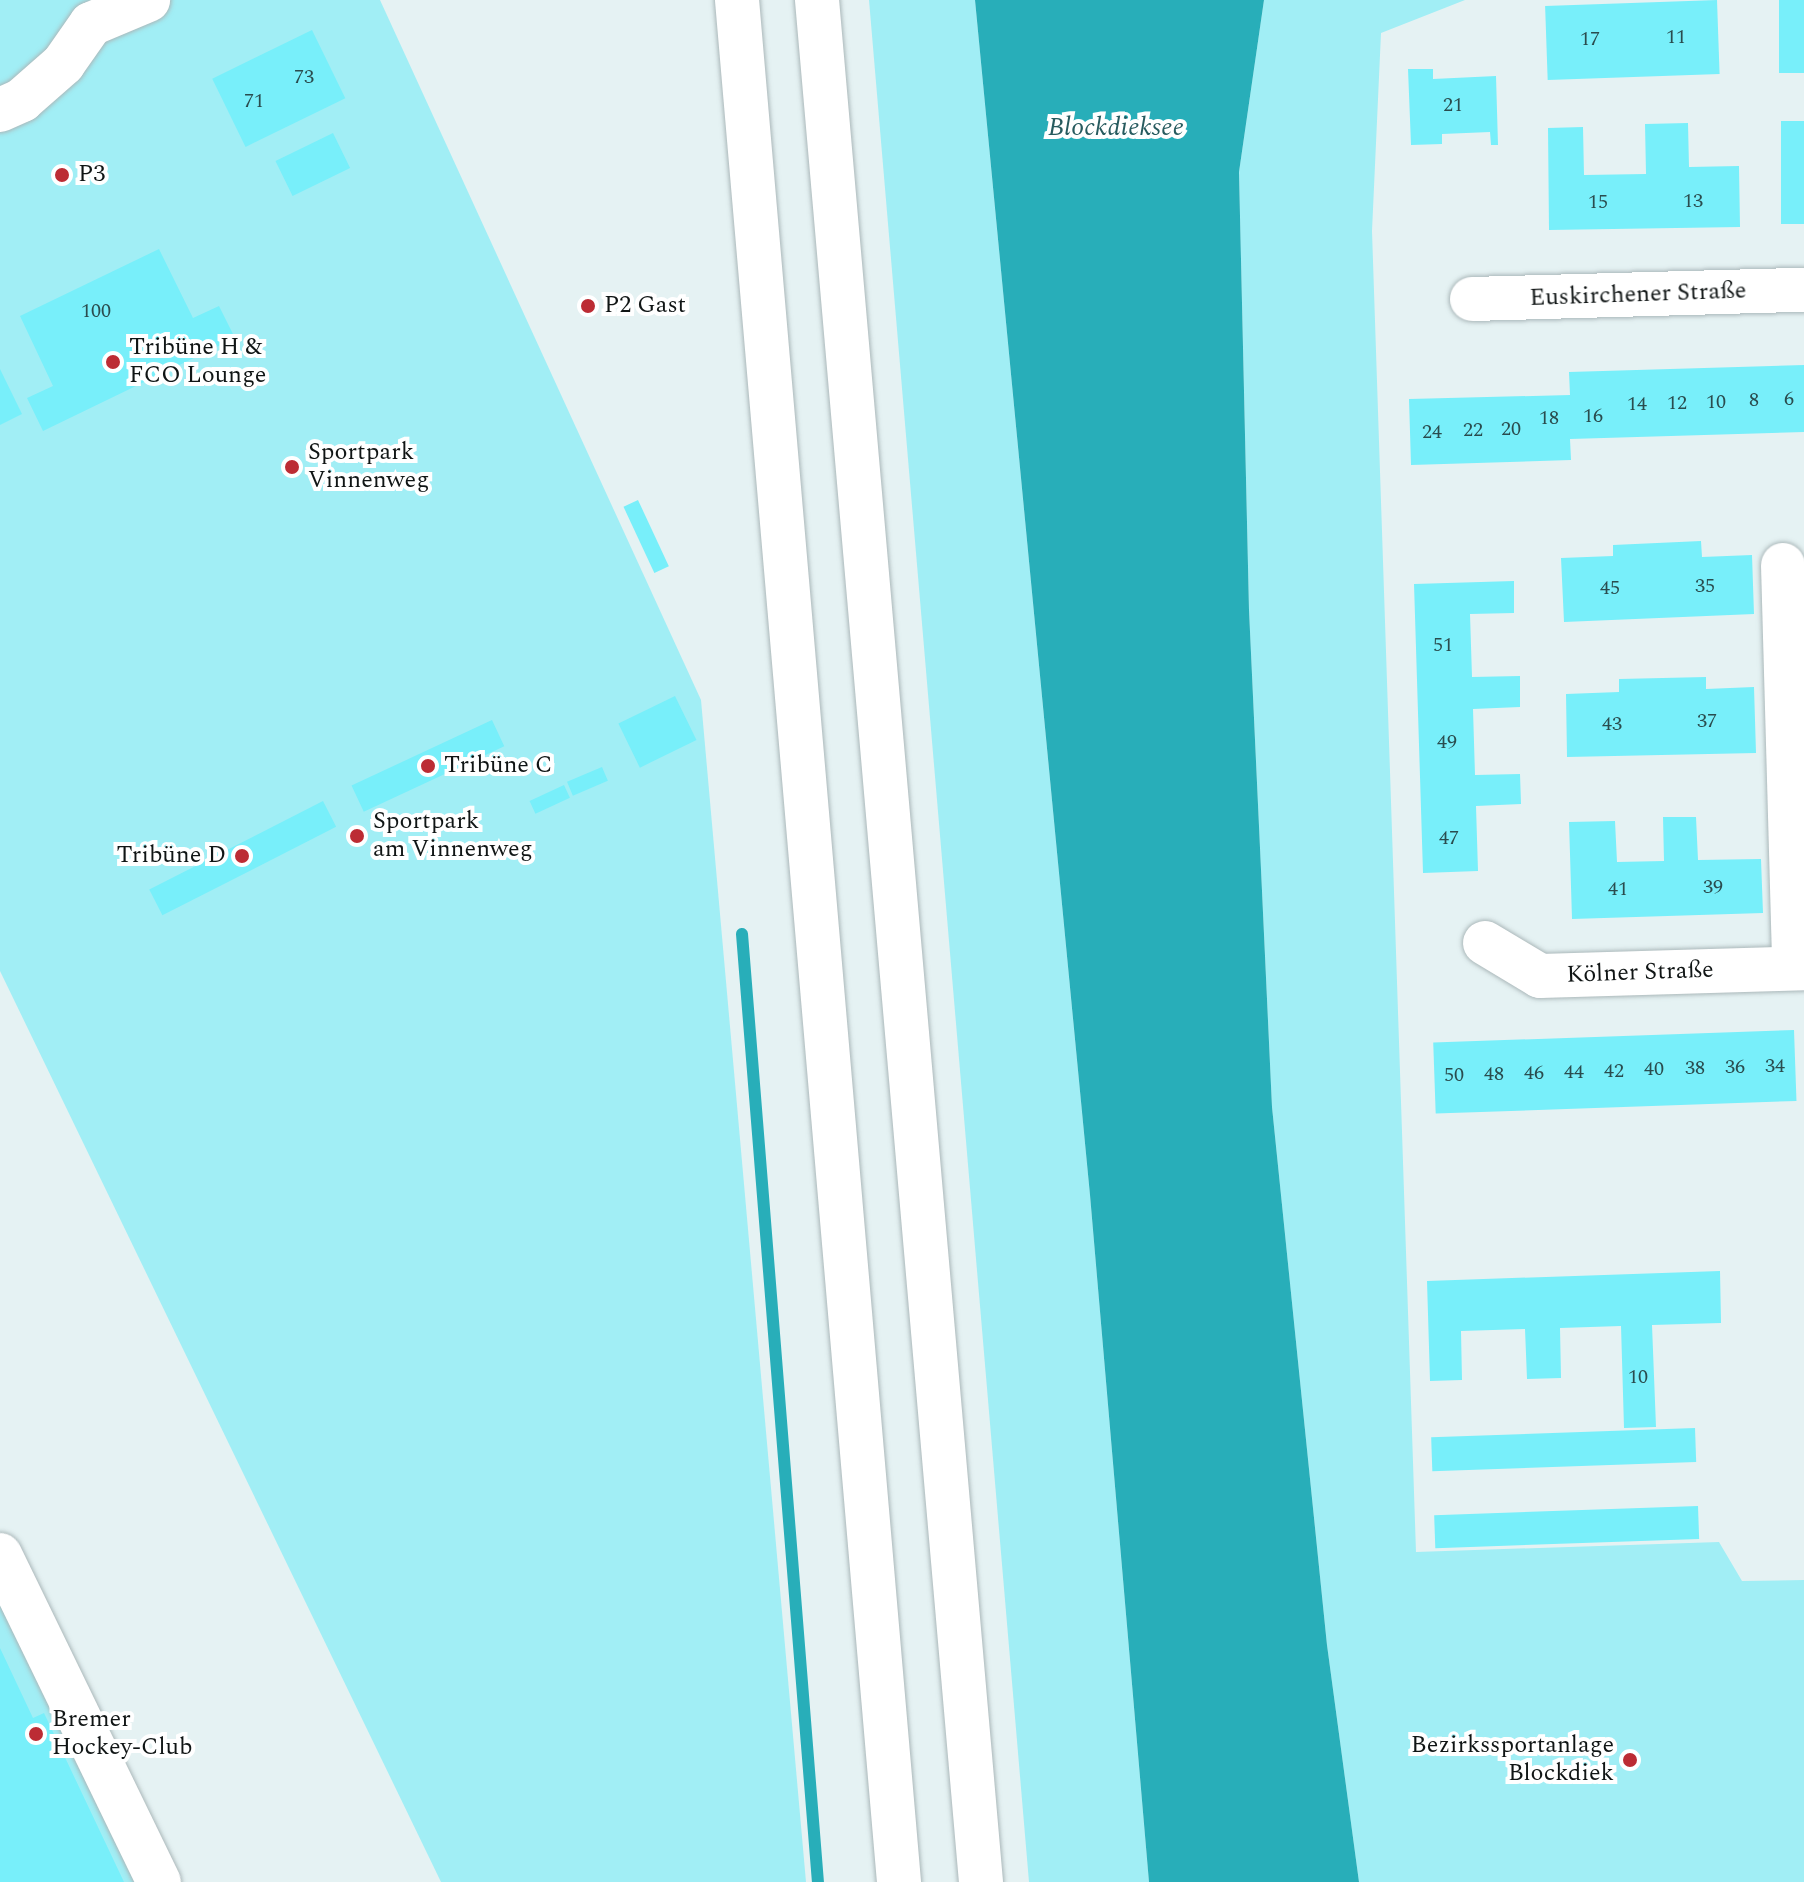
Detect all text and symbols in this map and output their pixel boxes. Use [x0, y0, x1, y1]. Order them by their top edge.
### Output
house number: 11 [1666, 25, 1686, 49]
house number: 17 [1580, 27, 1600, 51]
house number: 73 [294, 65, 314, 89]
house number: 71 [244, 89, 264, 113]
house number: 21 [1443, 93, 1463, 117]
water label: Blockdieksee [1048, 112, 1184, 144]
place label: P3 [78, 161, 105, 189]
marker: P3 [53, 166, 71, 184]
house number: 13 [1683, 189, 1703, 213]
house number: 15 [1588, 190, 1608, 214]
street label: Euskirchener Straße [1529, 277, 1747, 313]
place label: P2 Gast [604, 292, 686, 320]
marker: P2 Gast [579, 297, 597, 315]
house number: 100 [81, 299, 111, 323]
place label: Tribüne H & FCO Lounge [129, 334, 266, 390]
marker: Tribüne H & FCO Lounge [104, 353, 122, 371]
house number: 6 [1784, 387, 1794, 411]
house number: 8 [1749, 388, 1759, 412]
house number: 10 [1706, 390, 1726, 414]
house number: 12 [1667, 391, 1687, 415]
house number: 14 [1627, 392, 1647, 416]
house number: 16 [1583, 404, 1603, 428]
house number: 18 [1539, 406, 1559, 430]
house number: 20 [1501, 417, 1521, 441]
house number: 22 [1463, 418, 1483, 442]
house number: 24 [1422, 420, 1442, 444]
place label: Sportpark Vinnenweg [308, 439, 429, 495]
marker: Sportpark Vinnenweg [283, 458, 301, 476]
house number: 35 [1695, 574, 1715, 598]
house number: 45 [1600, 576, 1620, 600]
house number: 51 [1433, 633, 1453, 657]
house number: 37 [1697, 709, 1717, 733]
house number: 43 [1602, 712, 1622, 736]
house number: 49 [1437, 730, 1457, 754]
place label: Tribüne C [444, 752, 552, 780]
marker: Tribüne C [419, 757, 437, 775]
place label: Sportpark am Vinnenweg [373, 808, 533, 864]
house number: 47 [1439, 826, 1459, 850]
marker: Sportpark am Vinnenweg [348, 827, 366, 845]
place label: Tribüne D [116, 842, 226, 870]
marker: Tribüne D [233, 847, 251, 865]
house number: 39 [1703, 875, 1723, 899]
house number: 41 [1608, 877, 1628, 901]
street label: Kölner Straße [1566, 956, 1714, 990]
house number: 34 [1765, 1054, 1785, 1078]
house number: 36 [1725, 1055, 1745, 1079]
house number: 38 [1685, 1056, 1705, 1080]
house number: 40 [1644, 1057, 1664, 1081]
house number: 42 [1604, 1059, 1624, 1083]
house number: 44 [1564, 1060, 1584, 1084]
house number: 46 [1524, 1061, 1544, 1085]
house number: 48 [1484, 1062, 1504, 1086]
house number: 50 [1444, 1063, 1464, 1087]
house number: 10 [1628, 1365, 1648, 1389]
place label: Bremer Hockey-Club [52, 1706, 192, 1762]
marker: Bremer Hockey-Club [27, 1725, 45, 1743]
place label: Bezirkssportanlage Blockdiek [1411, 1732, 1614, 1788]
marker: Bezirkssportanlage Blockdiek [1621, 1751, 1639, 1769]

